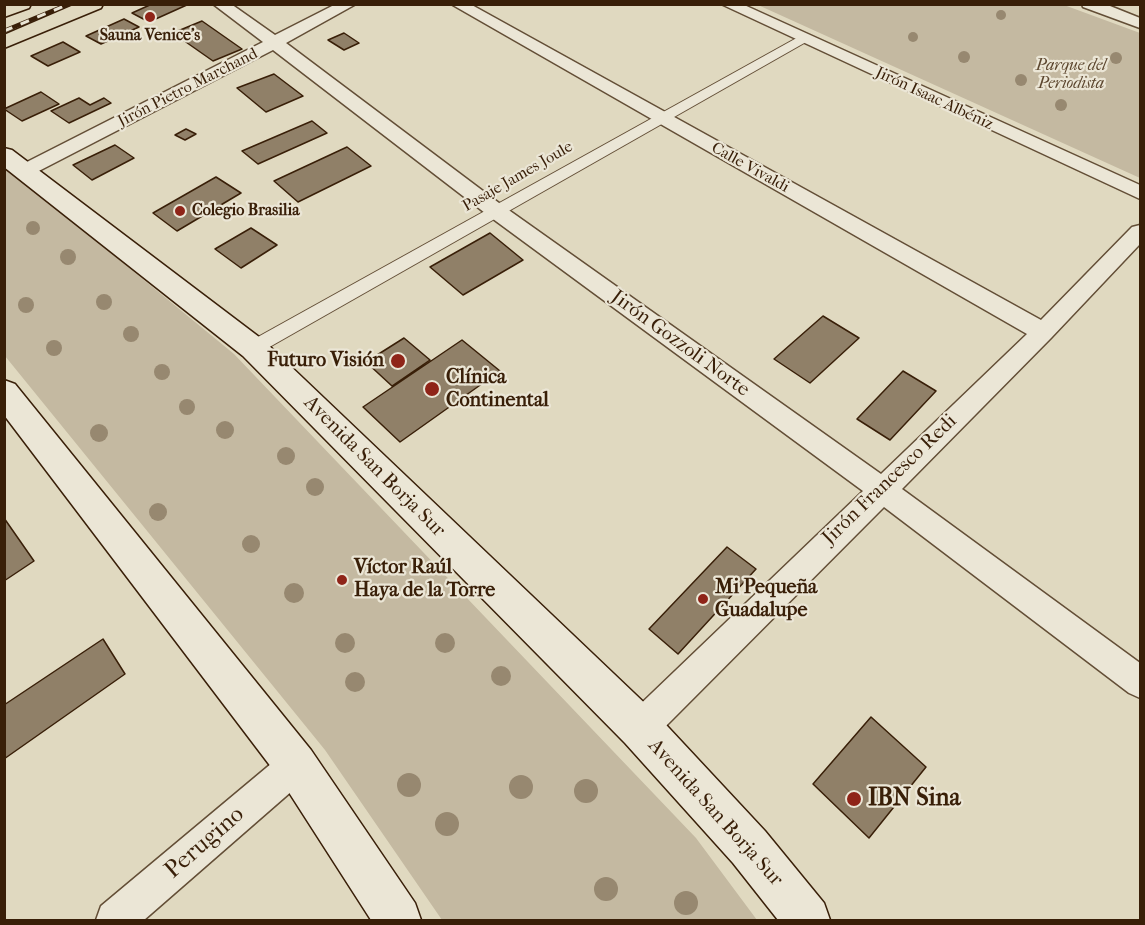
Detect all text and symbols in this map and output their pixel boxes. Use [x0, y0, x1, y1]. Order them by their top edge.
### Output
marker: Sauna Venice's [143, 10, 157, 24]
place label: Sauna Venice's [100, 26, 200, 46]
street label: Jirón Pietro Marchand [115, 44, 261, 132]
park label: Parque del Periodista [1036, 56, 1106, 94]
street label: Jirón Isaac Albéniz [872, 63, 996, 135]
street label: Pasaje James Joule [459, 138, 577, 216]
street label: Calle Vivaldi [708, 139, 792, 197]
place label: Colegio Brasilia [192, 201, 300, 221]
marker: Colegio Brasilia [173, 204, 187, 218]
street label: Jirón Gozzoli Norte [606, 286, 754, 402]
place label: Futuro Visión [267, 349, 384, 373]
marker: Futuro Visión [389, 352, 407, 370]
place label: Clínica Continental [446, 366, 549, 413]
marker: Clínica Continental [423, 380, 441, 398]
street label: Avenida San Borja Sur [298, 391, 450, 543]
street label: Jirón Francesco Redi [818, 410, 962, 550]
place label: Víctor Raúl Haya de la Torre [354, 556, 495, 603]
marker: Víctor Raúl Haya de la Torre [335, 573, 349, 587]
place label: Mi Pequeña Guadalupe [715, 576, 817, 623]
marker: Mi Pequeña Guadalupe [696, 592, 710, 606]
street label: Avenida San Borja Sur [643, 734, 787, 892]
place label: IBN Sina [868, 785, 961, 813]
marker: IBN Sina [845, 790, 863, 808]
street label: Perugino [159, 801, 251, 885]

